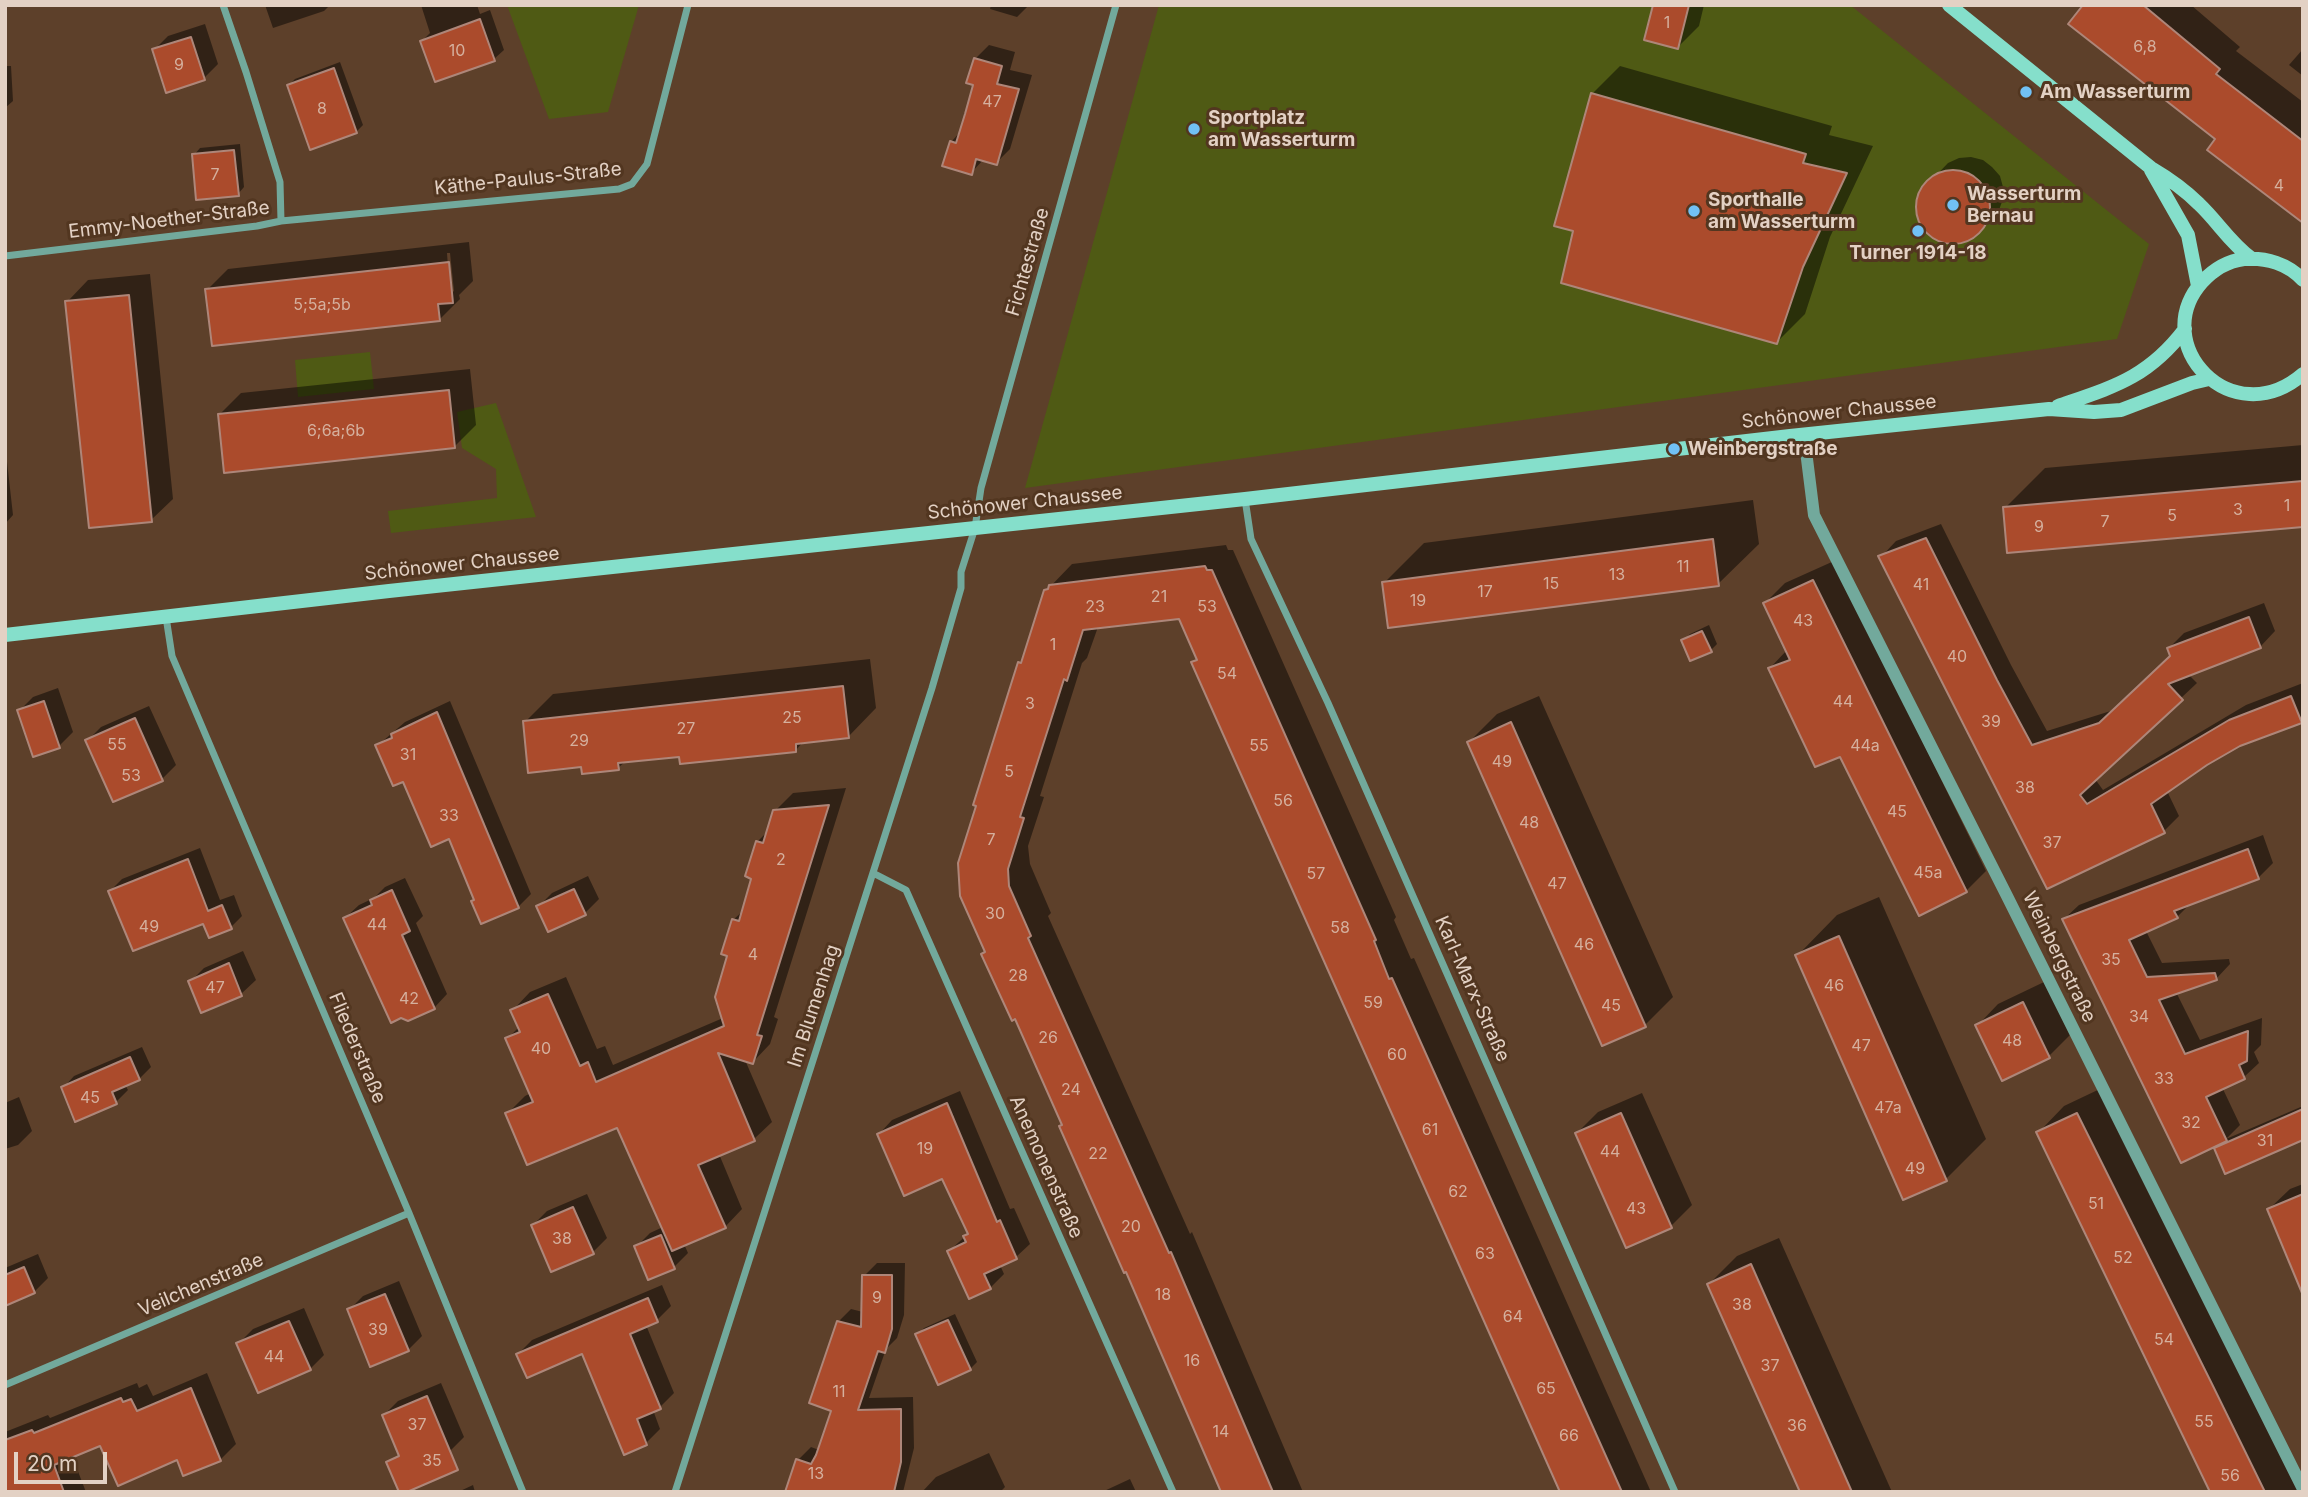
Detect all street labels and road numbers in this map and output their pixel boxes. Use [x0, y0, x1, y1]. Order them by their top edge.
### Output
street label: Käthe-Paulus-Straße [433, 158, 623, 200]
street label: Emmy-Noether-Straße [67, 196, 271, 244]
street label: Fichtestraße [1002, 205, 1054, 319]
street label: Schönower Chaussee [1740, 390, 1938, 434]
street label: Schönower Chaussee [926, 481, 1124, 525]
street label: Schönower Chaussee [363, 542, 561, 586]
street label: Weinbergstraße [2017, 888, 2101, 1026]
street label: Karl-Marx-Straße [1430, 913, 1514, 1065]
street label: Im Blumenhag [783, 942, 845, 1070]
street label: Fliederstraße [323, 989, 391, 1107]
street label: Anemonenstraße [1004, 1092, 1088, 1242]
street label: Veilchenstraße [135, 1248, 267, 1322]

